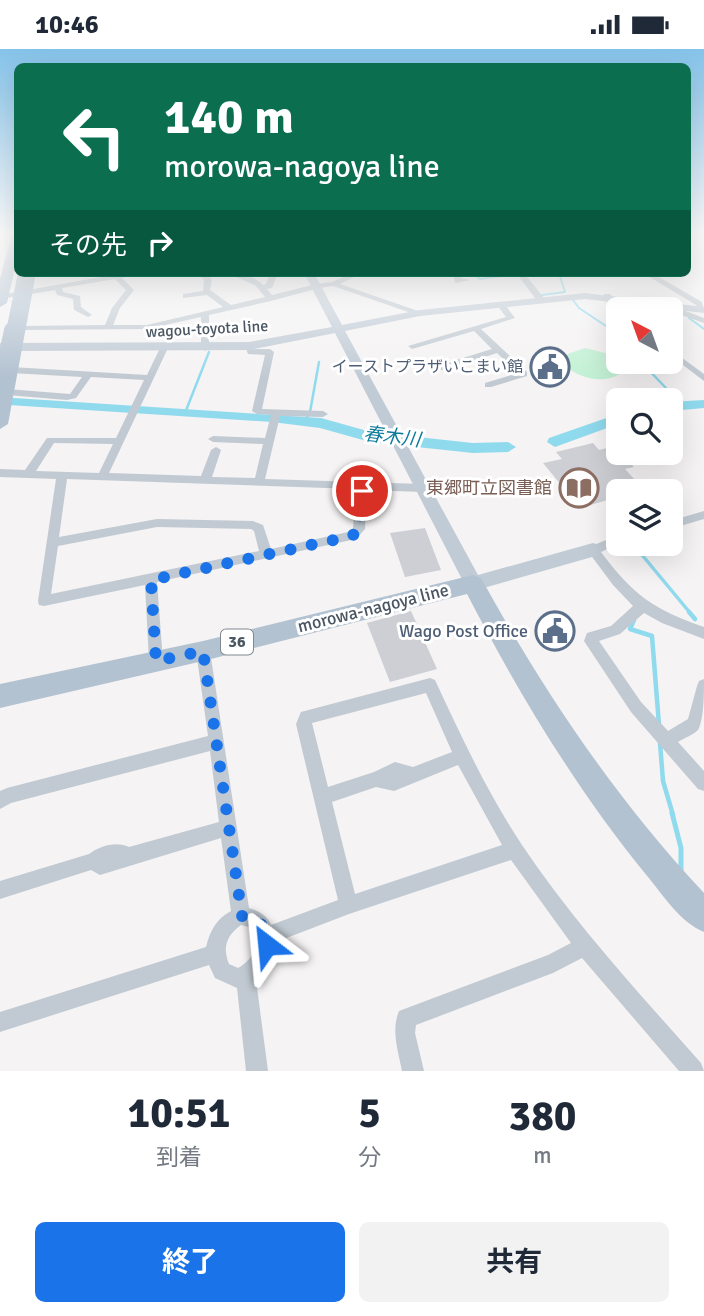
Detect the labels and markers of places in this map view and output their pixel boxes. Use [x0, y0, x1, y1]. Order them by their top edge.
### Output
public building icon: イーストプラザいこまい館 [529, 346, 571, 388]
place label: イーストプラザいこまい館 [332, 357, 523, 377]
pin [332, 461, 392, 521]
library icon: 東郷町立図書館 [558, 467, 600, 509]
place label: 東郷町立図書館 [426, 477, 552, 499]
public building icon: Wago Post Office [534, 610, 576, 652]
place label: Wago Post Office [399, 620, 528, 642]

